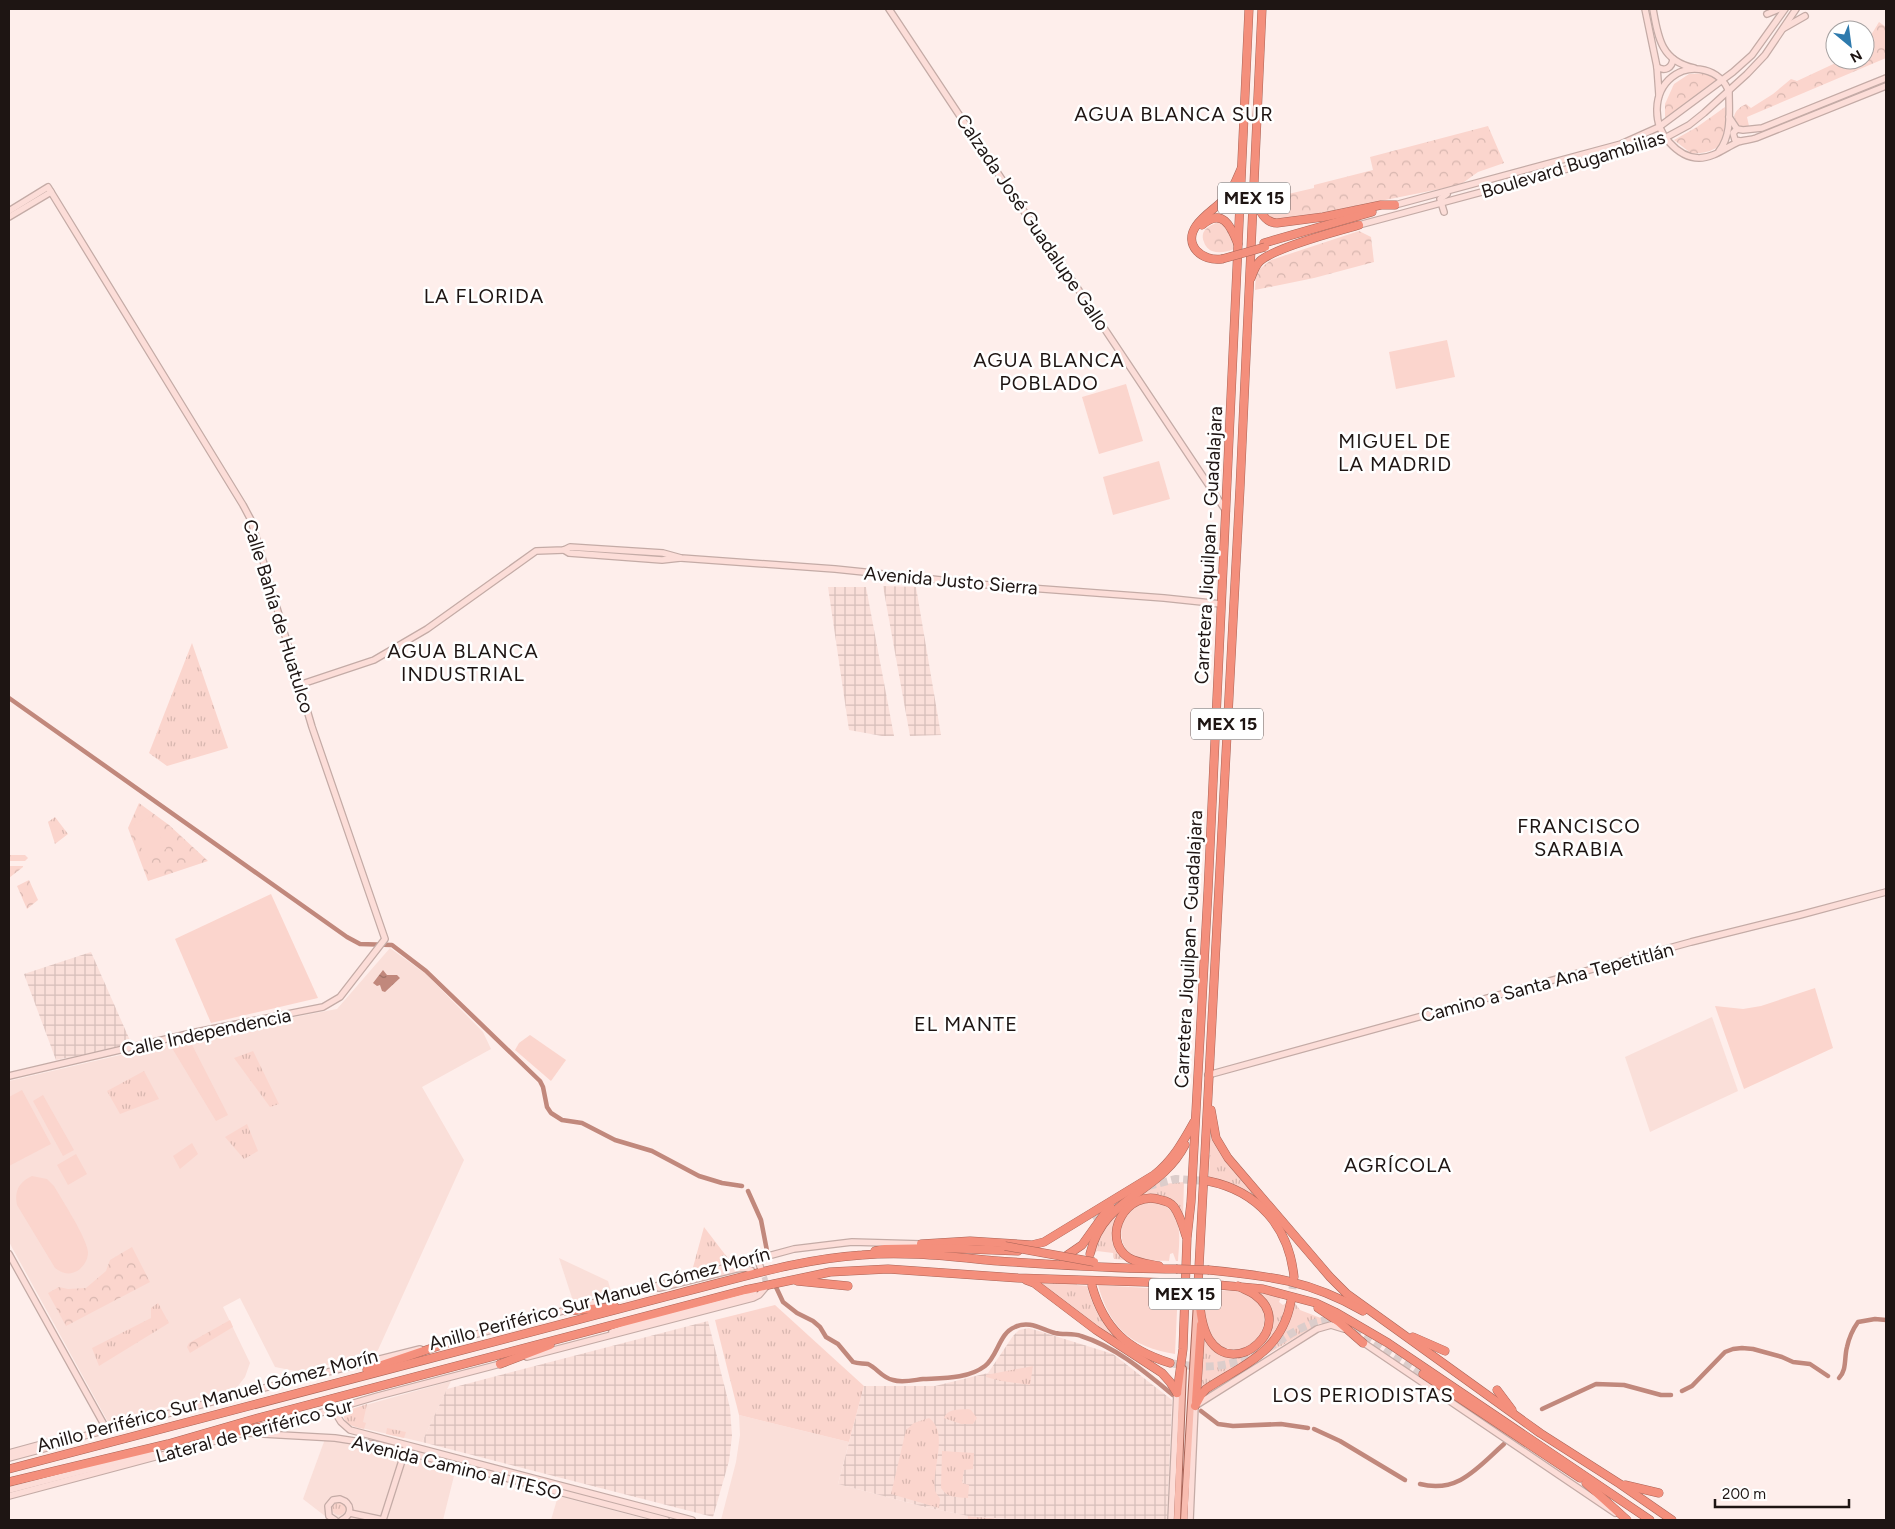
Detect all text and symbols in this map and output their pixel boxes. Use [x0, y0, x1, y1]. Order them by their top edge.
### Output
north arrow [1825, 20, 1875, 70]
text: N [1847, 46, 1865, 66]
district label: AGUA BLANCA SUR [1074, 102, 1274, 126]
street label: Calzada José Guadalupe Gallo [951, 109, 1114, 335]
street label: Boulevard Bugambilias [1478, 126, 1668, 203]
road number: MEX 15 [1218, 182, 1290, 214]
district label: LA FLORIDA [424, 284, 544, 308]
district label: AGUA BLANCA POBLADO [973, 348, 1125, 395]
street label: Carretera Jiquilpan - Guadalajara [1190, 405, 1227, 685]
district label: MIGUEL DE LA MADRID [1338, 429, 1452, 476]
street label: Calle Bahía de Huatulco [238, 516, 319, 716]
street label: Avenida Justo Sierra [863, 561, 1039, 600]
district label: AGUA BLANCA INDUSTRIAL [387, 639, 539, 686]
road number: MEX 15 [1191, 709, 1263, 740]
street label: Carretera Jiquilpan - Guadalajara [1170, 809, 1207, 1089]
district label: FRANCISCO SARABIA [1517, 814, 1641, 861]
street label: Camino a Santa Ana Tepetitlán [1418, 938, 1676, 1027]
street label: Calle Independencia [119, 1003, 293, 1062]
district label: EL MANTE [914, 1012, 1018, 1036]
district label: AGRÍCOLA [1344, 1153, 1452, 1177]
street label: Anillo Periférico Sur Manuel Gómez Morín [426, 1242, 772, 1355]
road number: MEX 15 [1149, 1278, 1221, 1310]
street label: Anillo Periférico Sur Manuel Gómez Morín [34, 1344, 380, 1457]
district label: LOS PERIODISTAS [1272, 1383, 1454, 1407]
street label: Lateral de Periférico Sur [153, 1393, 356, 1468]
street label: Avenida Camino al ITESO [350, 1430, 564, 1505]
scale bar [1715, 1476, 1849, 1508]
text: 200 m [1722, 1485, 1766, 1503]

